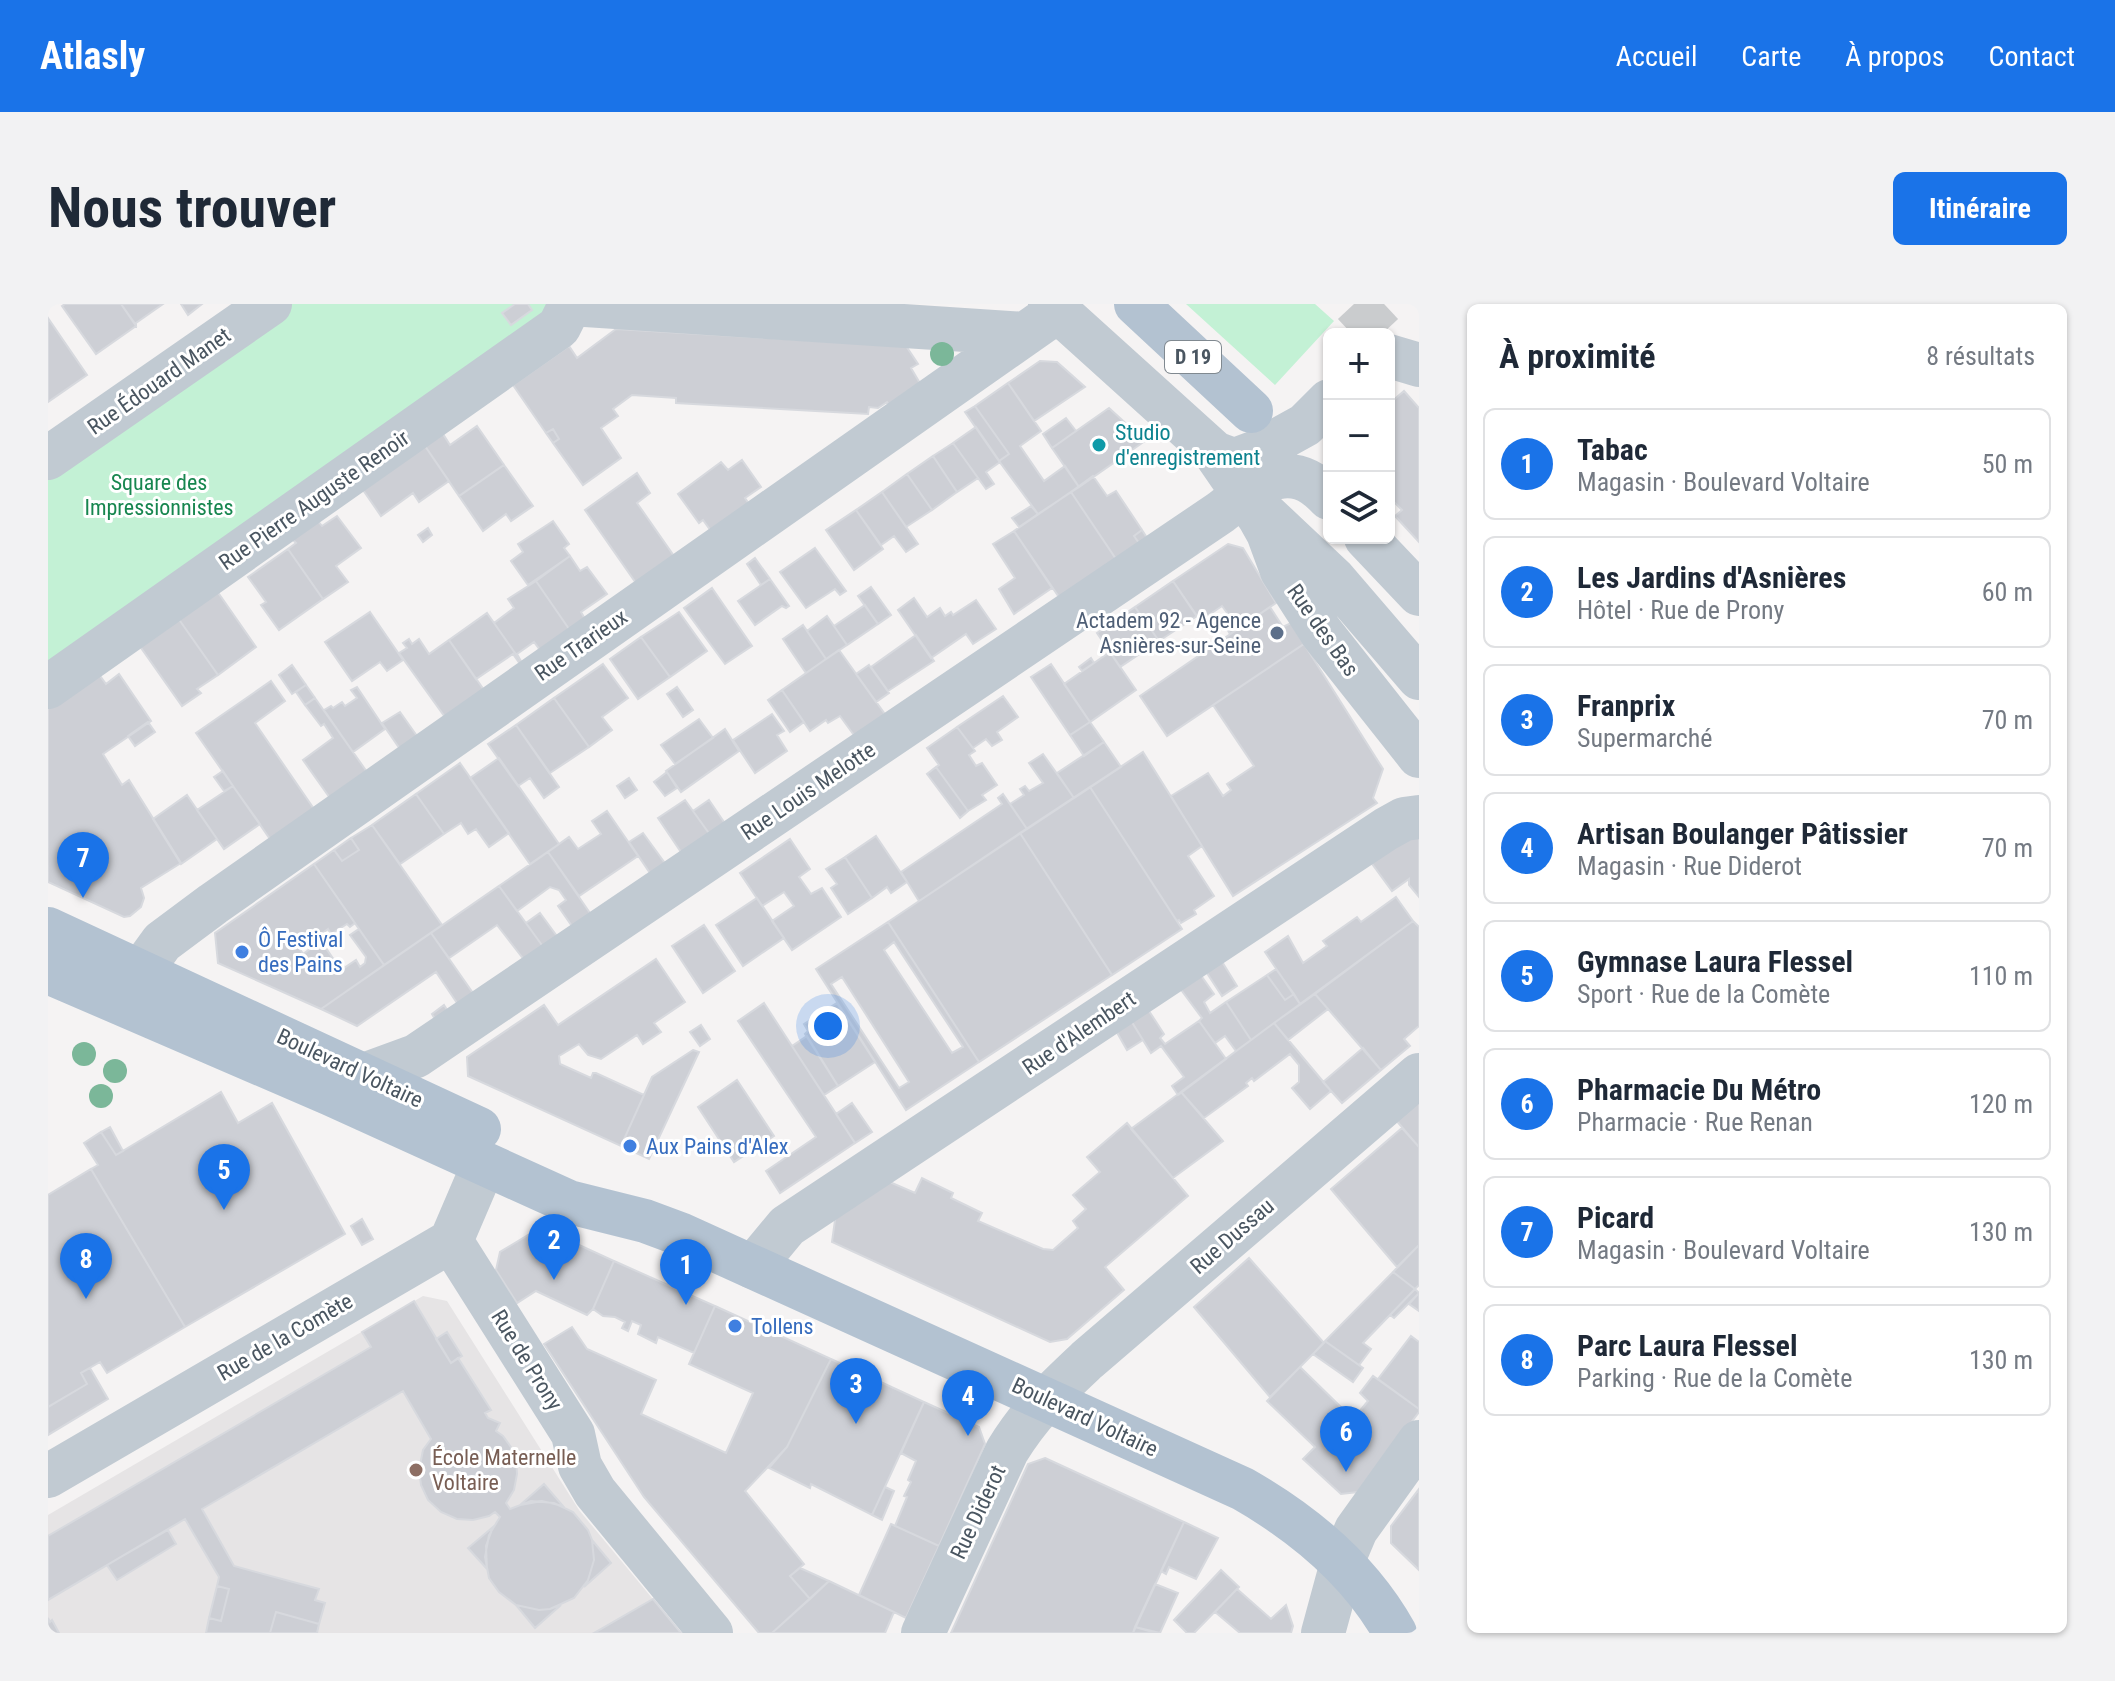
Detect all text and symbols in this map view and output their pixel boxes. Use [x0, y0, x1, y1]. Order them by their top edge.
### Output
text: Atlasly [40, 34, 145, 78]
text: Accueil [1616, 40, 1697, 73]
text: Carte [1741, 40, 1801, 73]
text: À propos [1845, 40, 1945, 73]
text: Contact [1989, 40, 2075, 73]
button: Itinéraire [1893, 172, 2067, 245]
text: Nous trouver [48, 175, 336, 241]
street label: Rue Édouard Manet [83, 322, 235, 440]
map controls [1323, 328, 1395, 544]
button: + [1323, 328, 1395, 400]
text: À proximité [1499, 336, 1656, 376]
road number: D 19 [1165, 341, 1221, 373]
text: 8 résultats [1926, 341, 2035, 371]
button: − [1323, 400, 1395, 472]
place label: Studio d'enregistrement [1115, 420, 1260, 470]
street label: Rue Pierre Auguste Renoir [214, 425, 414, 575]
text: Tabac [1577, 432, 1648, 467]
marker: Studio d'enregistrement [1090, 436, 1108, 454]
text: 1 [1520, 449, 1534, 479]
text: 50 m [1982, 449, 2033, 479]
text: Magasin · Boulevard Voltaire [1577, 467, 1870, 497]
park label: Square des Impressionnistes [84, 470, 234, 520]
button: layers [1323, 472, 1395, 544]
text: Les Jardins d'Asnières [1577, 560, 1846, 595]
text: 2 [1520, 577, 1534, 607]
text: 60 m [1982, 577, 2033, 607]
street label: Rue des Bas [1282, 579, 1364, 681]
text: Hôtel · Rue de Prony [1577, 595, 1784, 625]
street label: Rue Trarieux [530, 604, 632, 686]
place label: Actadem 92 - Agence Asnières-sur-Seine [1076, 608, 1261, 658]
marker: Actadem 92 - Agence Asnières-sur-Seine [1268, 624, 1286, 642]
text: Franprix [1577, 688, 1675, 723]
text: 3 [1520, 705, 1534, 735]
text: 70 m [1982, 705, 2033, 735]
text: Supermarché [1577, 723, 1712, 753]
street label: Rue Louis Melotte [736, 737, 880, 845]
text: Artisan Boulanger Pâtissier [1577, 816, 1908, 851]
pin: 7 [57, 832, 109, 898]
text: 4 [1520, 833, 1534, 863]
text: 70 m [1982, 833, 2033, 863]
text: Magasin · Rue Diderot [1577, 851, 1802, 881]
place label: Ô Festival des Pains [258, 926, 343, 977]
marker: Ô Festival des Pains [233, 943, 251, 961]
text: Gymnase Laura Flessel [1577, 944, 1853, 979]
text: 5 [1520, 961, 1534, 991]
text: 110 m [1969, 961, 2033, 991]
text: Sport · Rue de la Comète [1577, 979, 1830, 1009]
street label: Rue d'Alembert [1018, 986, 1140, 1080]
your location [808, 1006, 848, 1046]
street label: Boulevard Voltaire [273, 1023, 427, 1113]
text: Pharmacie Du Métro [1577, 1072, 1821, 1107]
text: 6 [1520, 1089, 1534, 1119]
text: 120 m [1969, 1089, 2033, 1119]
text: Pharmacie · Rue Renan [1577, 1107, 1813, 1137]
place label: Aux Pains d'Alex [646, 1134, 789, 1159]
marker: Aux Pains d'Alex [621, 1137, 639, 1155]
pin: 5 [198, 1144, 250, 1210]
street label: Rue Dussau [1185, 1193, 1279, 1279]
text: Picard [1577, 1200, 1654, 1235]
pin: 2 [528, 1214, 580, 1280]
text: 7 [1520, 1217, 1534, 1247]
text: 130 m [1969, 1217, 2033, 1247]
pin: 8 [60, 1233, 112, 1299]
text: Magasin · Boulevard Voltaire [1577, 1235, 1870, 1265]
pin: 1 [660, 1239, 712, 1305]
street label: Rue de la Comète [213, 1288, 357, 1386]
street label: Rue de Prony [486, 1305, 568, 1415]
place label: Tollens [751, 1314, 814, 1339]
marker: Tollens [726, 1317, 744, 1335]
text: Parc Laura Flessel [1577, 1328, 1798, 1363]
text: 8 [1520, 1345, 1534, 1375]
text: 130 m [1969, 1345, 2033, 1375]
pin: 3 [830, 1358, 882, 1424]
text: Parking · Rue de la Comète [1577, 1363, 1852, 1393]
pin: 4 [942, 1370, 994, 1436]
street label: Boulevard Voltaire [1008, 1372, 1162, 1462]
pin: 6 [1320, 1406, 1372, 1472]
place label: École Maternelle Voltaire [432, 1445, 576, 1495]
marker: École Maternelle Voltaire [407, 1461, 425, 1479]
street label: Rue Diderot [945, 1461, 1011, 1563]

